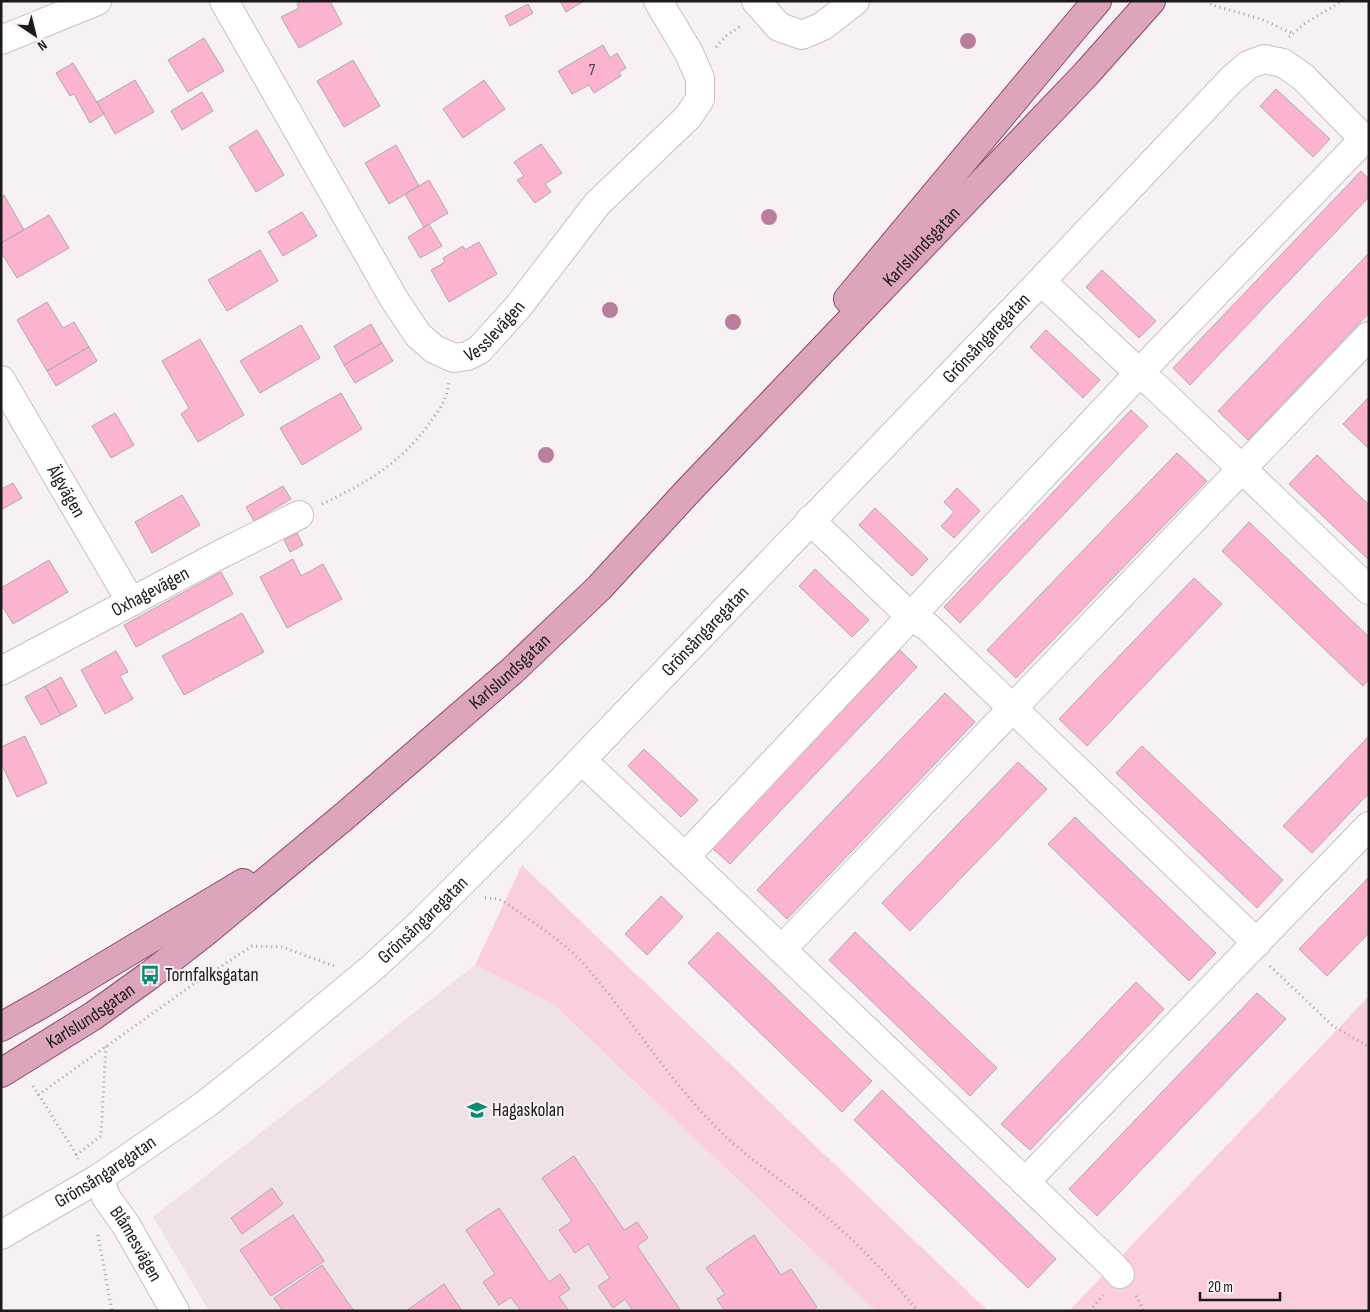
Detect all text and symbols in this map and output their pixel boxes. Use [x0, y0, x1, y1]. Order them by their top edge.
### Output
north arrow [10, 10, 60, 60]
text: N [34, 36, 50, 54]
house number: 7 [589, 61, 596, 80]
street label: Karlslundsgatan [878, 202, 965, 291]
street label: Grönsångaregatan [938, 288, 1035, 388]
street label: Vesslevägen [460, 296, 530, 367]
street label: Älgvägen [41, 460, 90, 522]
street label: Oxhagevägen [107, 562, 193, 622]
street label: Grönsångaregatan [657, 581, 754, 681]
street label: Karlslundsgatan [464, 629, 555, 714]
street label: Grönsångaregatan [373, 871, 473, 968]
bus stop icon: Tornfalksgatan [139, 964, 161, 986]
place label: Tornfalksgatan [165, 964, 259, 987]
street label: Karlslundsgatan [42, 978, 139, 1054]
school or university icon: Hagaskolan [466, 1099, 488, 1121]
place label: Hagaskolan [492, 1099, 564, 1122]
street label: Grönsångaregatan [50, 1131, 160, 1213]
street label: Blåmesvägen [105, 1202, 167, 1286]
scale bar [1200, 1270, 1280, 1302]
text: 20 m [1208, 1278, 1233, 1297]

